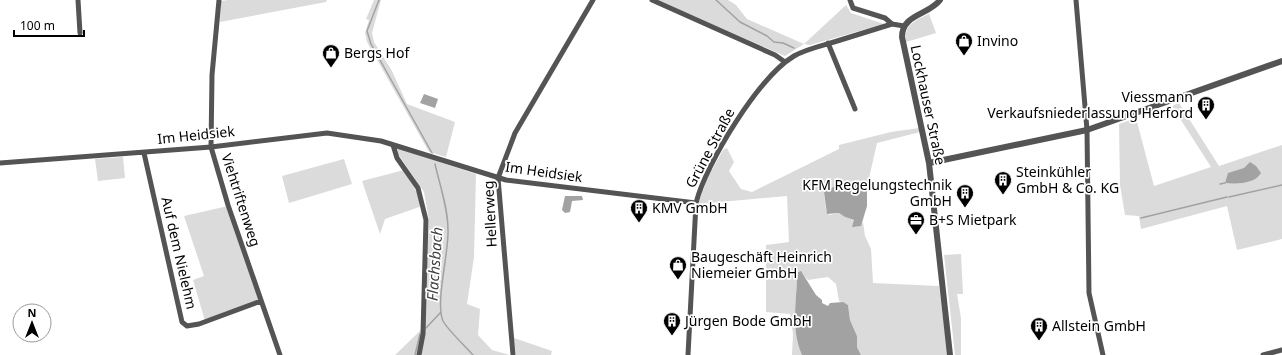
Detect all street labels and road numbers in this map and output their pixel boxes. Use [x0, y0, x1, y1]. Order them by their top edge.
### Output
street label: Lockhauser Straße [907, 43, 950, 167]
street label: Grüne Straße [681, 105, 739, 191]
street label: Im Heidsiek [156, 121, 236, 148]
street label: Viehtriftenweg [217, 151, 265, 249]
street label: Im Heidsiek [504, 157, 584, 186]
street label: Hellerweg [478, 180, 501, 248]
street label: Auf dem Nielehm [157, 195, 202, 311]

